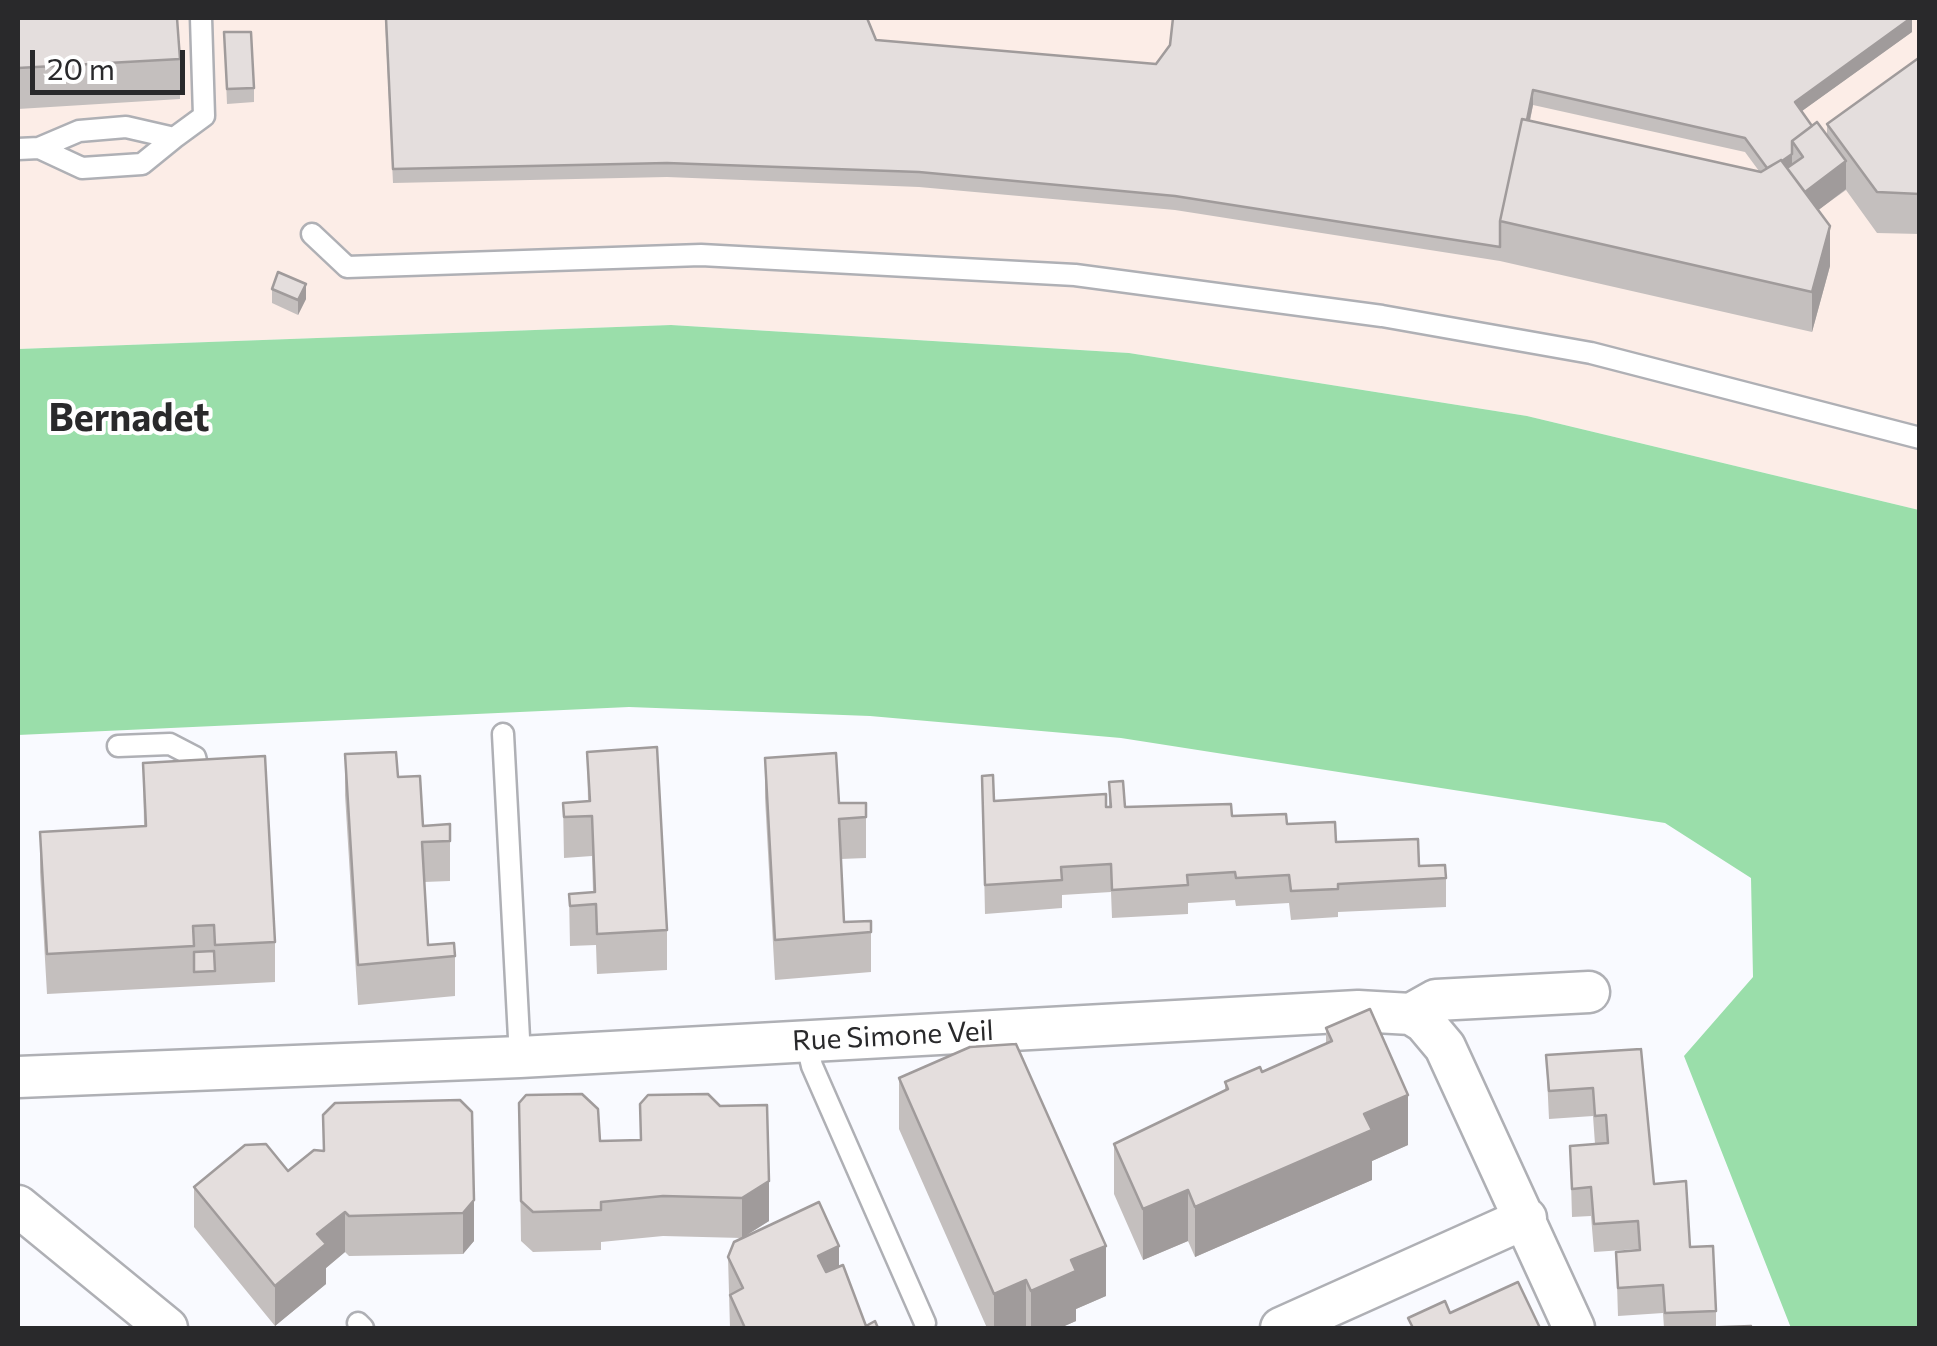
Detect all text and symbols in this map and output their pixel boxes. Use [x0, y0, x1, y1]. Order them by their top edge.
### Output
scale bar [35, 30, 190, 92]
text: 20 m [47, 49, 115, 86]
district label: Bernadet [49, 395, 209, 441]
street label: Rue Simone Veil [791, 1014, 995, 1058]

